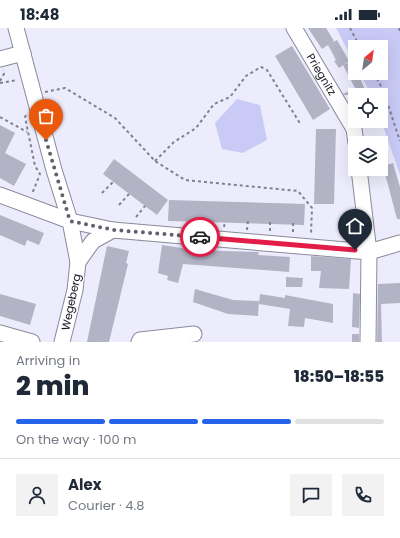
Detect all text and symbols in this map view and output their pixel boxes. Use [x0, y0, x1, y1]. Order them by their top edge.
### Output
text: 18:48 [20, 4, 60, 25]
north arrow [348, 40, 388, 80]
map controls [348, 40, 388, 176]
street label: Priegnitz [303, 50, 340, 98]
button: locate [348, 88, 388, 128]
pin [29, 99, 63, 140]
icon: bag [35, 105, 57, 127]
button: layers [348, 136, 388, 176]
pin [338, 209, 372, 250]
icon: home [344, 215, 366, 237]
courier [180, 217, 220, 257]
icon: car [189, 226, 211, 248]
street label: Wegeberg [57, 272, 85, 332]
text: Arriving in [16, 351, 80, 370]
text: 18:50–18:55 [294, 366, 384, 387]
text: 2 min [16, 368, 89, 404]
text: On the way · 100 m [16, 430, 136, 449]
button: person [16, 474, 58, 516]
text: Alex [68, 474, 102, 495]
button: chat [290, 474, 332, 516]
button: phone [342, 474, 384, 516]
text: Courier · 4.8 [68, 496, 144, 515]

